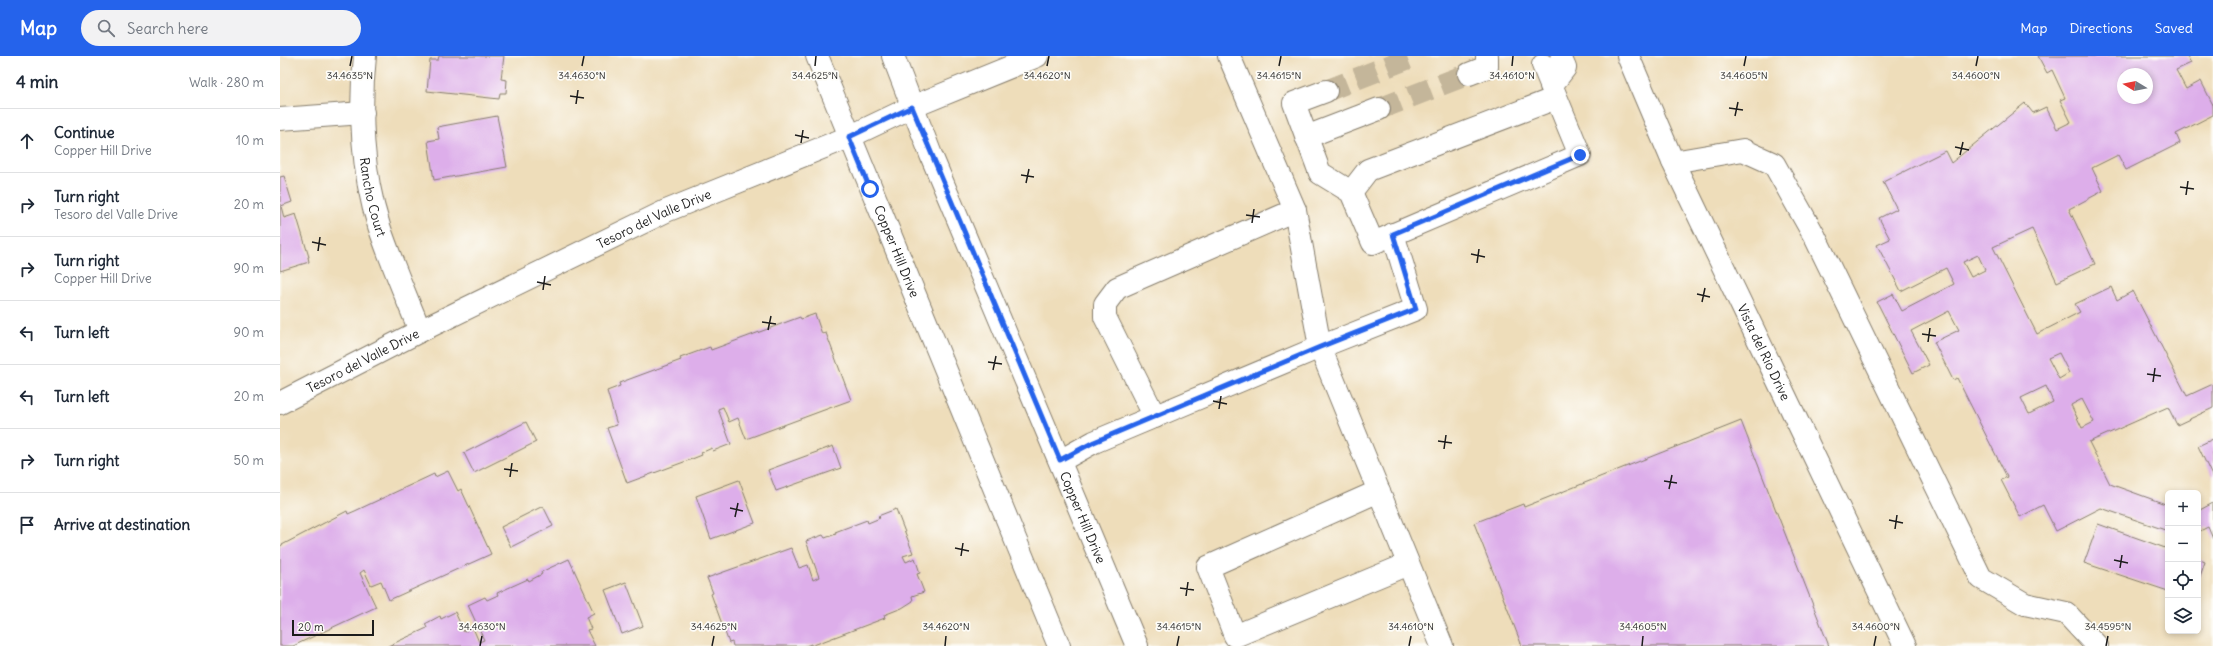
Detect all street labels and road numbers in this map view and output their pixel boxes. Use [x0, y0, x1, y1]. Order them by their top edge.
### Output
street label: Rancho Court [356, 156, 391, 239]
street label: Tesoro del Valle Drive [594, 185, 714, 252]
street label: Copper Hill Drive [871, 203, 924, 300]
street label: Vista del Rio Drive [1734, 301, 1794, 403]
street label: Tesoro del Valle Drive [304, 325, 422, 396]
street label: Copper Hill Drive [1056, 469, 1110, 566]

